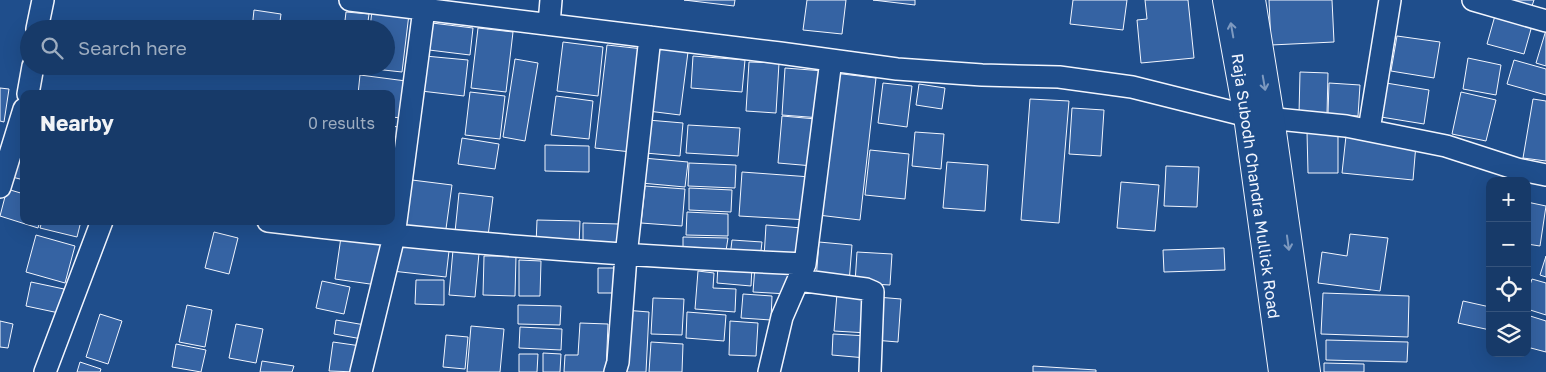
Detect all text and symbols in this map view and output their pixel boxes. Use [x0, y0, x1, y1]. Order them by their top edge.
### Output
search box [20, 20, 395, 75]
one-way arrow [1227, 22, 1237, 38]
icon: search [38, 34, 66, 62]
text: Search here [78, 36, 187, 59]
street label: Raja Subodh Chandra Mullick Road [1227, 52, 1285, 320]
one-way arrow [1260, 74, 1270, 90]
text: Nearby [40, 110, 114, 136]
text: 0 results [308, 113, 375, 133]
map controls [1486, 177, 1531, 357]
button: + [1486, 177, 1531, 222]
button: − [1486, 222, 1531, 267]
one-way arrow [1283, 235, 1293, 251]
button: locate [1486, 267, 1531, 312]
button: layers [1486, 312, 1531, 357]

